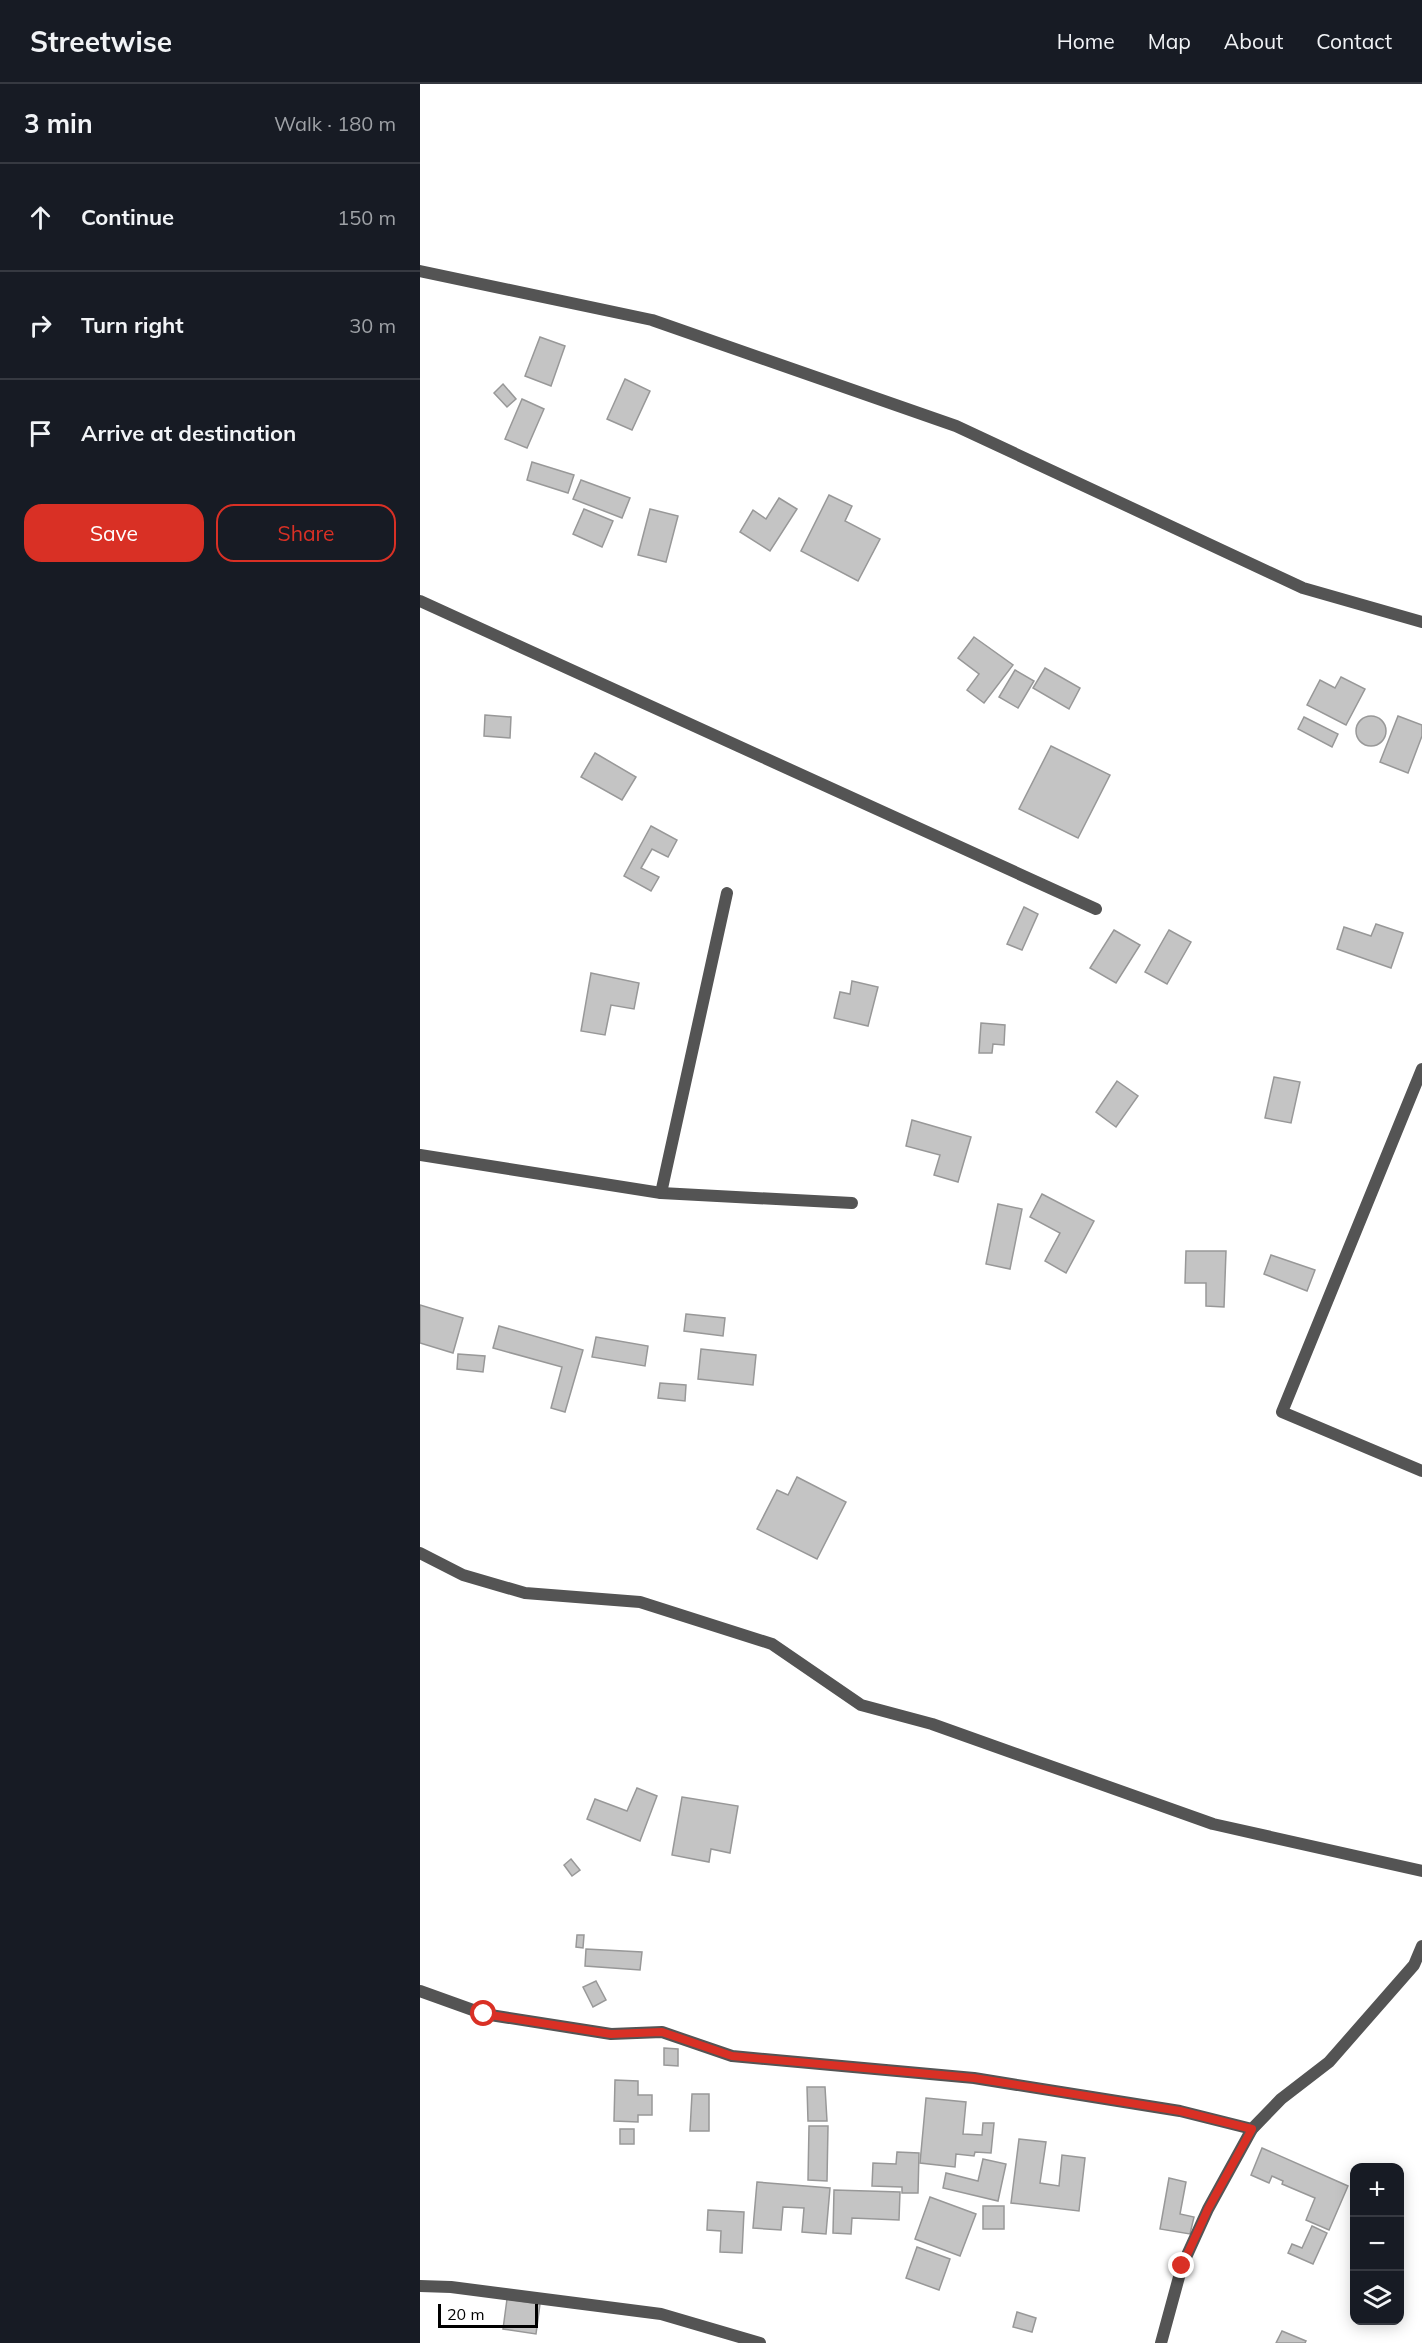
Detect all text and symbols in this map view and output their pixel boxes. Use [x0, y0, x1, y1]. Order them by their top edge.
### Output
text: Streetwise [30, 24, 172, 59]
text: Home [1057, 28, 1115, 54]
text: Map [1148, 28, 1191, 54]
text: About [1224, 28, 1283, 54]
text: Contact [1316, 28, 1392, 54]
text: 3 min [24, 107, 93, 140]
text: Walk · 180 m [274, 111, 396, 136]
icon: ahead [24, 201, 57, 234]
text: Continue [81, 203, 174, 231]
text: 150 m [337, 205, 396, 230]
icon: right [24, 309, 57, 342]
text: Turn right [81, 311, 184, 339]
text: 30 m [349, 313, 396, 338]
icon: arrive [24, 417, 57, 450]
text: Arrive at destination [81, 419, 296, 447]
button: Save [24, 504, 204, 562]
button: Share [216, 504, 396, 562]
route start [470, 2000, 496, 2026]
map controls [1350, 2163, 1404, 2325]
button: + [1350, 2163, 1404, 2217]
button: − [1350, 2217, 1404, 2271]
route end [1168, 2252, 1194, 2278]
button: layers [1350, 2271, 1404, 2325]
scale bar [438, 2301, 538, 2328]
text: 20 m [447, 2304, 484, 2324]

